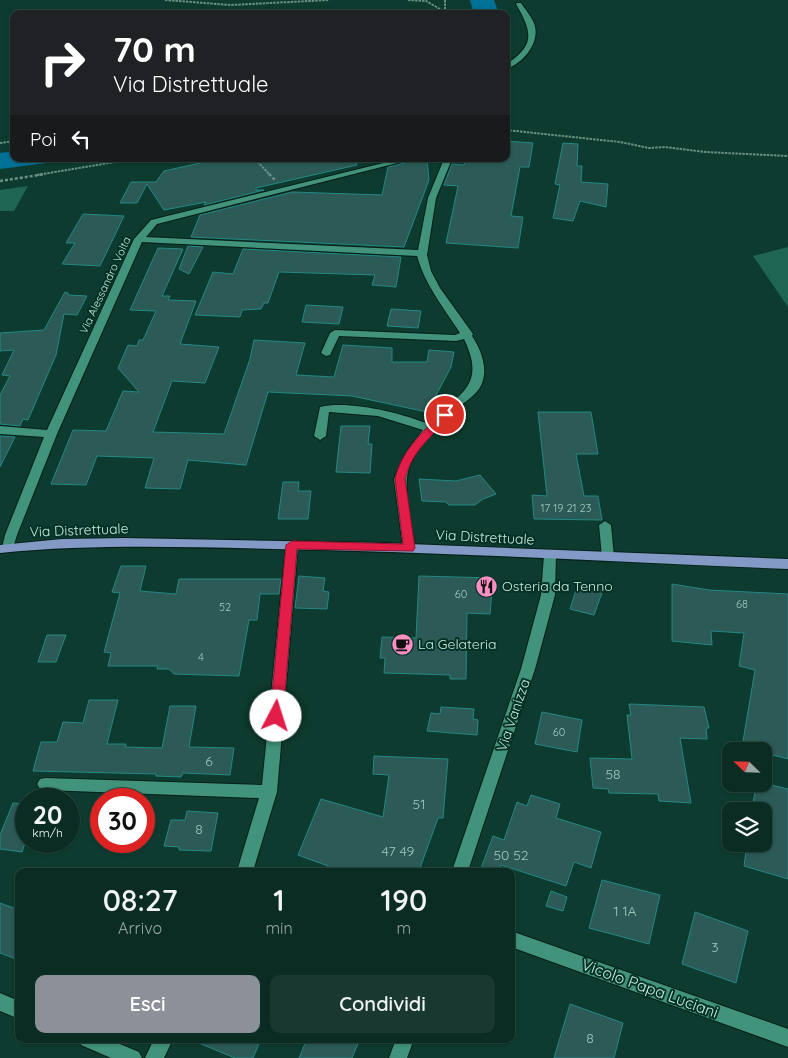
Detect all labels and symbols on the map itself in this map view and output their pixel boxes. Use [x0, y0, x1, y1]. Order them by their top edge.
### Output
street label: Via Alessandro Volta [76, 234, 134, 336]
pin [424, 394, 466, 436]
house number: 17 19 21 23 [541, 501, 592, 515]
street label: Via Distrettuale [29, 519, 129, 541]
street label: Via Distrettuale [435, 525, 535, 549]
restaurant icon: Osteria da Tenno [474, 574, 498, 598]
place label: Osteria da Tenno [502, 577, 613, 595]
house number: 60 [455, 587, 467, 601]
house number: 68 [736, 597, 748, 611]
house number: 52 [219, 600, 231, 614]
cafe icon: La Gelateria [390, 632, 414, 656]
place label: La Gelateria [418, 635, 497, 653]
house number: 4 [198, 650, 204, 664]
street label: Via Vanizza [492, 677, 534, 753]
position arrow [249, 689, 301, 741]
house number: 60 [553, 725, 565, 739]
north arrow [722, 742, 772, 792]
house number: 6 [205, 752, 213, 770]
house number: 58 [605, 765, 621, 783]
speed limit sign: 30 [90, 788, 155, 853]
house number: 51 [413, 795, 425, 813]
house number: 8 [195, 820, 203, 838]
house number: 47 49 [382, 842, 415, 860]
house number: 50 52 [493, 846, 529, 864]
house number: 1 1A [613, 902, 637, 920]
house number: 3 [711, 938, 719, 956]
street label: Vicolo Papa Luciani [579, 954, 721, 1022]
house number: 8 [586, 1029, 594, 1047]

